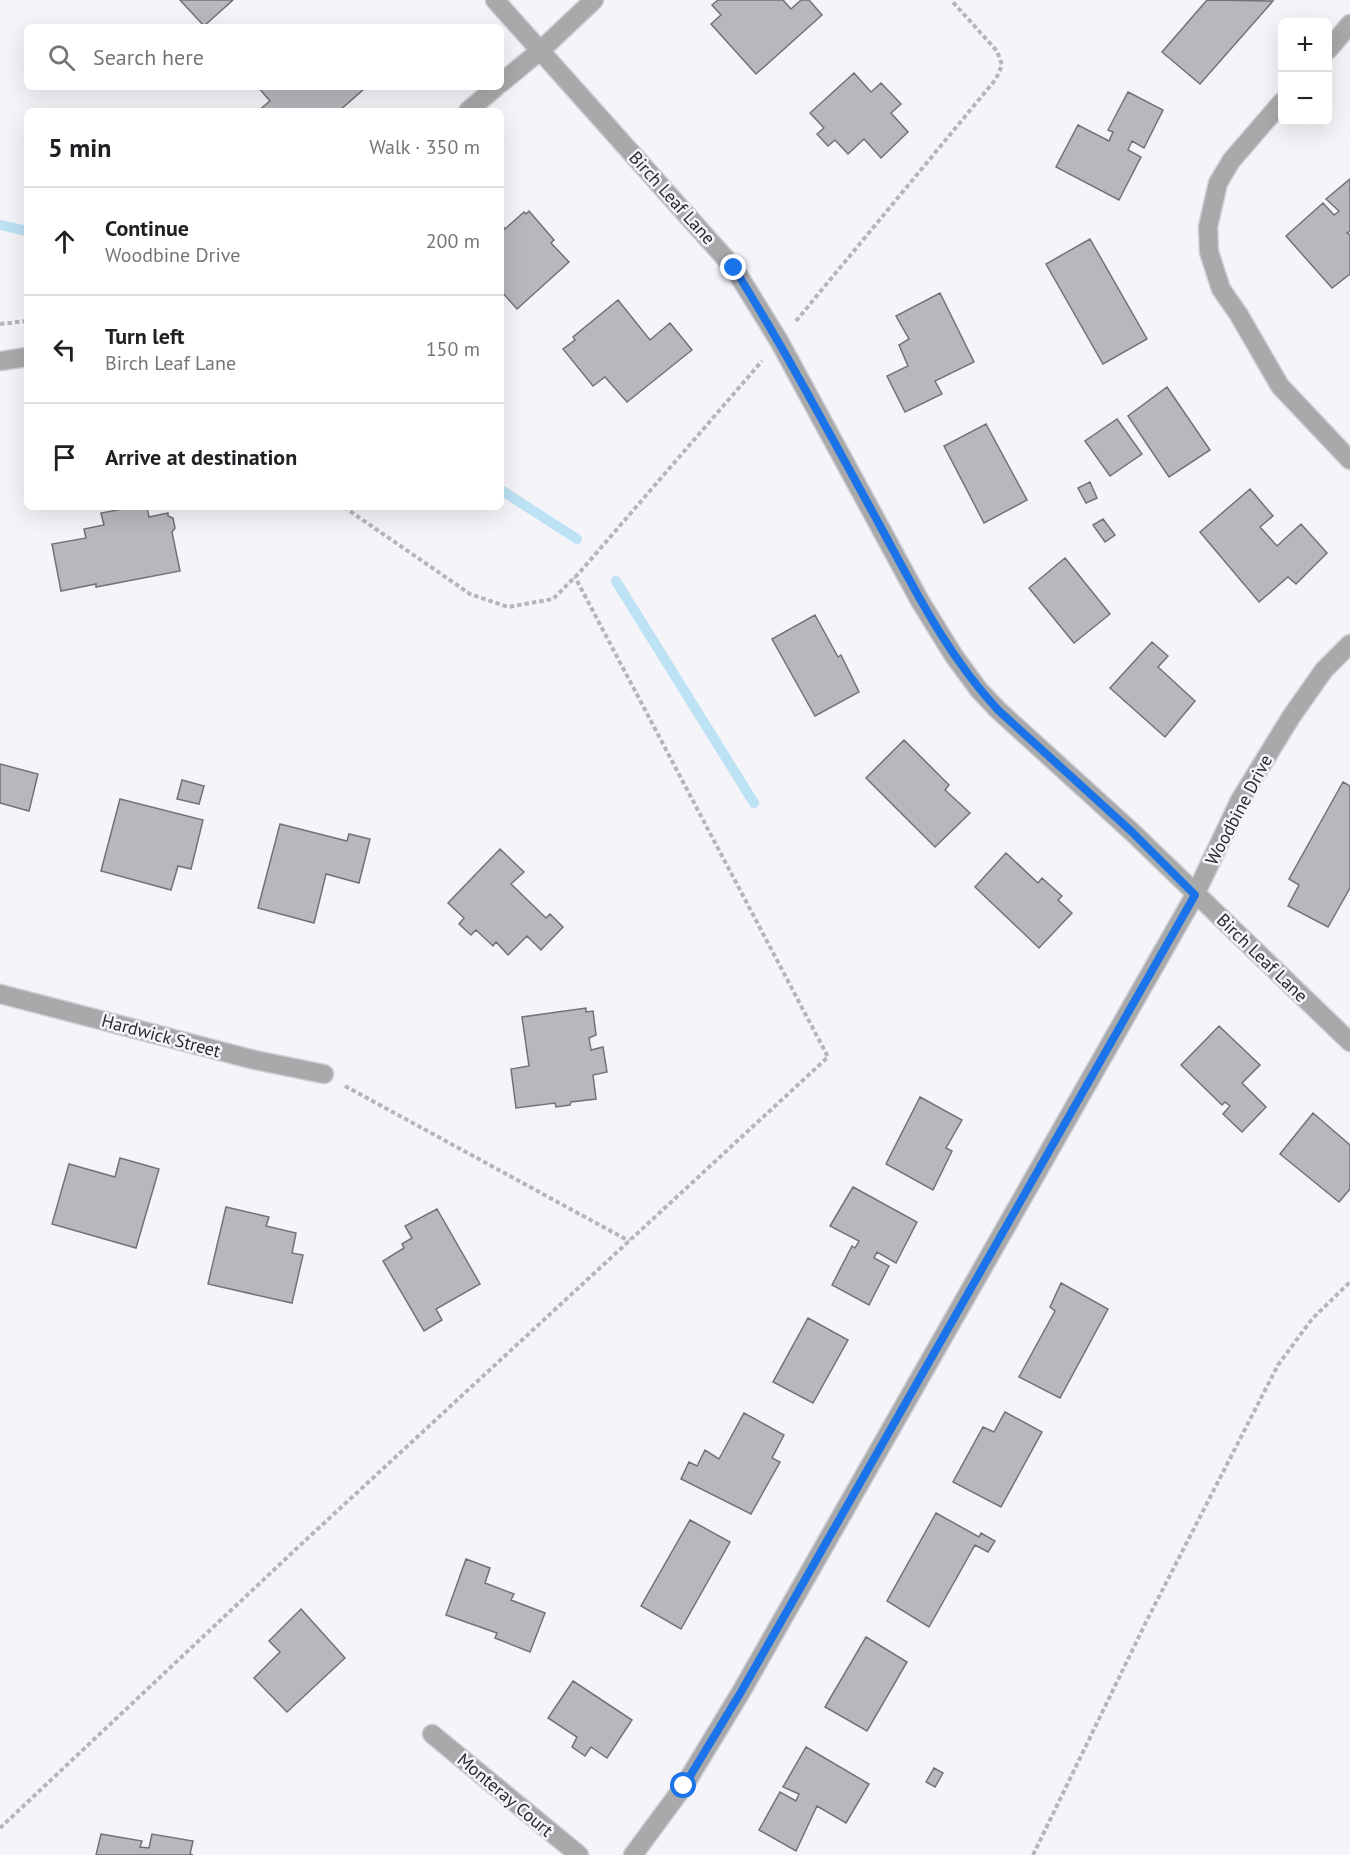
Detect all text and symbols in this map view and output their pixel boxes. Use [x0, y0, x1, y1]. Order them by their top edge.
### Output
map controls [1278, 18, 1332, 126]
button: + [1278, 18, 1332, 72]
search box [24, 24, 504, 90]
icon: search [45, 41, 78, 74]
text: Search here [93, 43, 204, 71]
button: − [1278, 72, 1332, 126]
text: 5 min [48, 131, 111, 164]
text: Walk · 350 m [369, 134, 480, 160]
street label: Birch Leaf Lane [624, 146, 720, 249]
text: Continue [105, 214, 189, 242]
icon: ahead [48, 225, 81, 258]
text: 200 m [426, 228, 480, 254]
text: Woodbine Drive [105, 242, 240, 268]
route end [720, 254, 746, 280]
text: Turn left [105, 322, 185, 350]
icon: left [48, 333, 81, 366]
text: 150 m [426, 336, 480, 362]
text: Birch Leaf Lane [105, 350, 236, 376]
icon: arrive [48, 441, 81, 474]
text: Arrive at destination [105, 443, 297, 471]
street label: Woodbine Drive [1200, 751, 1277, 869]
street label: Birch Leaf Lane [1212, 908, 1313, 1007]
street label: Hardwick Street [99, 1009, 223, 1062]
street label: Monteray Court [453, 1748, 558, 1841]
route start [670, 1772, 696, 1798]

